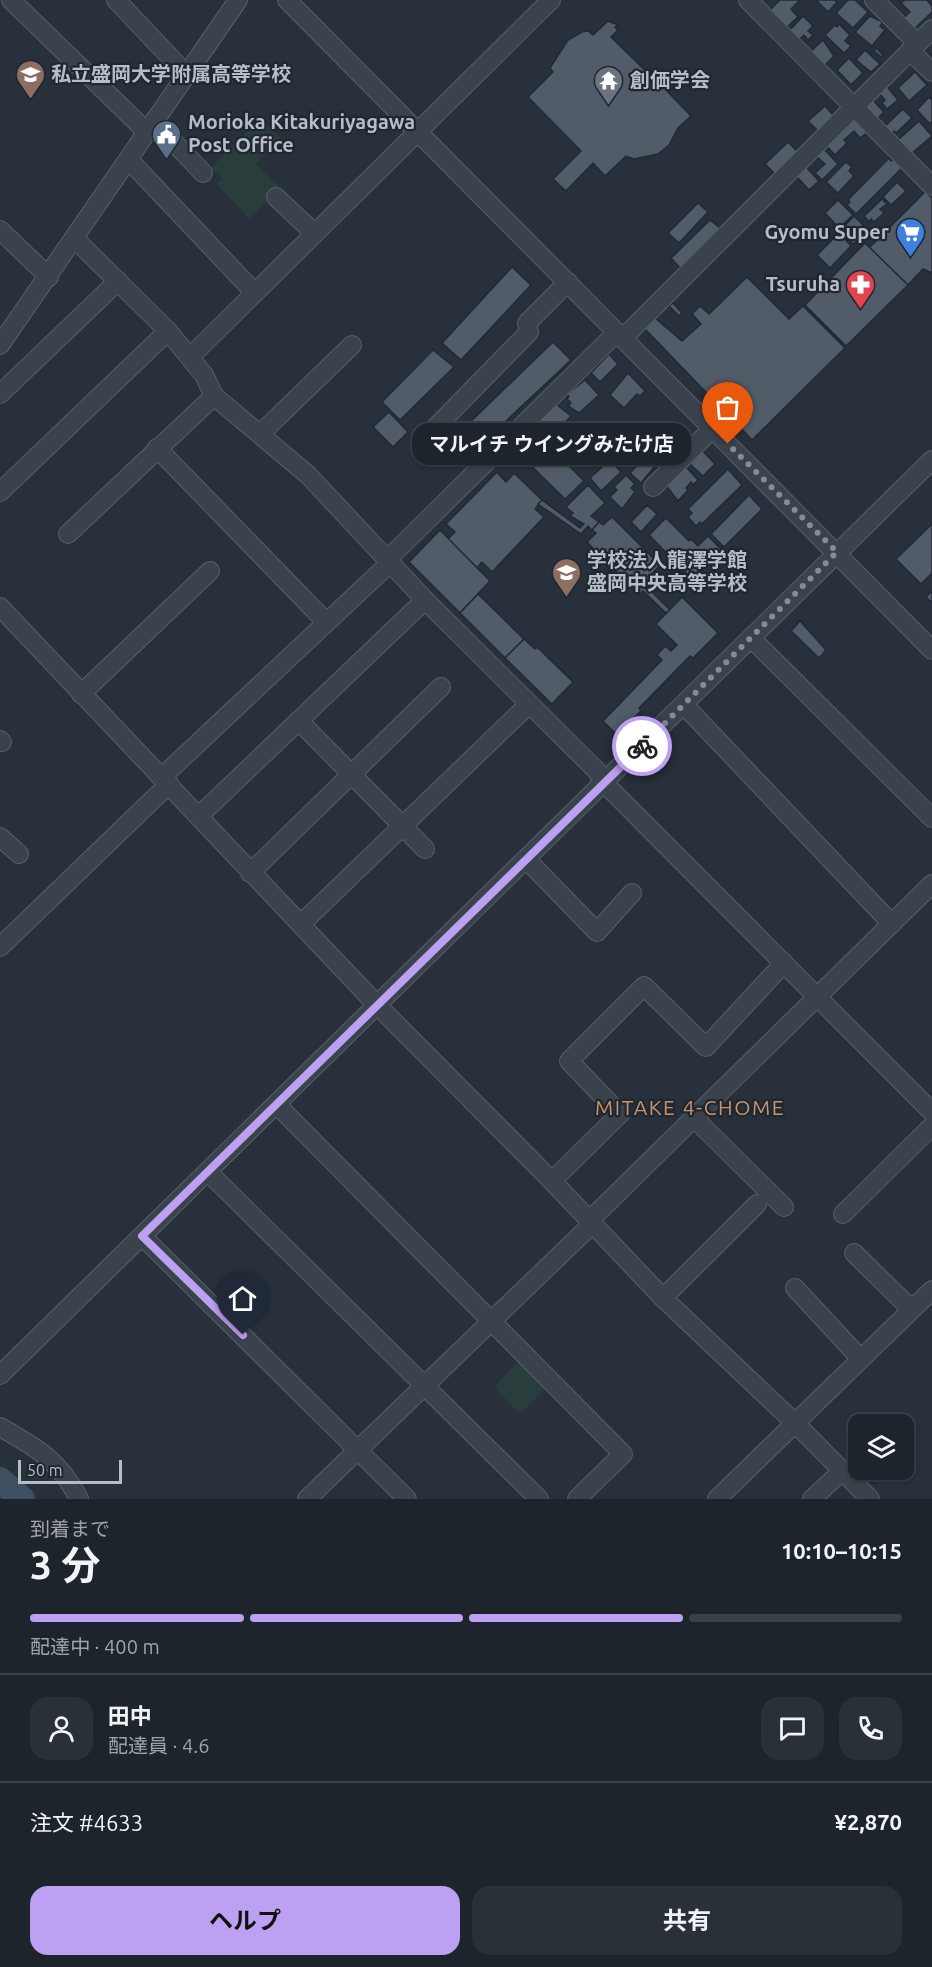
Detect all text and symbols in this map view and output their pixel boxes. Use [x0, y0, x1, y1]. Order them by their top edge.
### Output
school or university icon: 私立盛岡大学附属高等学校 [14, 58, 46, 100]
place label: 私立盛岡大学附属高等学校 [51, 62, 291, 85]
temple icon: 創価学会 [593, 64, 625, 106]
place label: 創価学会 [630, 68, 710, 91]
place label: Morioka Kitakuriyagawa Post Office [188, 110, 415, 156]
public building icon: Morioka Kitakuriyagawa Post Office [151, 118, 183, 160]
supermarket icon: Gyomu Super [894, 216, 926, 258]
place label: Gyomu Super [764, 220, 890, 243]
pharmacy icon: Tsuruha [845, 268, 877, 310]
place label: Tsuruha [766, 272, 840, 295]
pin [702, 382, 753, 444]
icon: bag [711, 391, 744, 424]
callout: マルイチ ウイングみたけ店 [413, 423, 692, 465]
text: マルイチ ウイングみたけ店 [429, 432, 674, 455]
place label: 学校法人龍澤学館 盛岡中央高等学校 [587, 548, 747, 594]
school or university icon: 学校法人龍澤学館 盛岡中央高等学校 [550, 556, 582, 598]
courier [612, 716, 672, 776]
icon: bike [626, 730, 659, 763]
district label: MITAKE 4-CHOME [595, 1095, 785, 1119]
pin [217, 1273, 268, 1335]
icon: home [226, 1282, 259, 1315]
map controls [848, 1414, 914, 1480]
button: layers [848, 1414, 914, 1480]
scale bar [18, 1457, 122, 1484]
text: 50 m [27, 1461, 63, 1479]
text: 到着まで [30, 1517, 110, 1540]
text: 10:10–10:15 [781, 1538, 902, 1563]
text: 3 分 [30, 1543, 100, 1586]
text: 配達中 · 400 m [30, 1635, 160, 1658]
button: person [30, 1697, 93, 1760]
button: chat [761, 1697, 824, 1760]
button: phone [839, 1697, 902, 1760]
text: 田中 [108, 1703, 152, 1728]
text: 配達員 · 4.6 [108, 1734, 210, 1757]
text: ¥2,870 [835, 1809, 902, 1834]
text: 注文 #4633 [30, 1810, 143, 1835]
button: ヘルプ [30, 1886, 460, 1955]
button: 共有 [472, 1886, 902, 1955]

